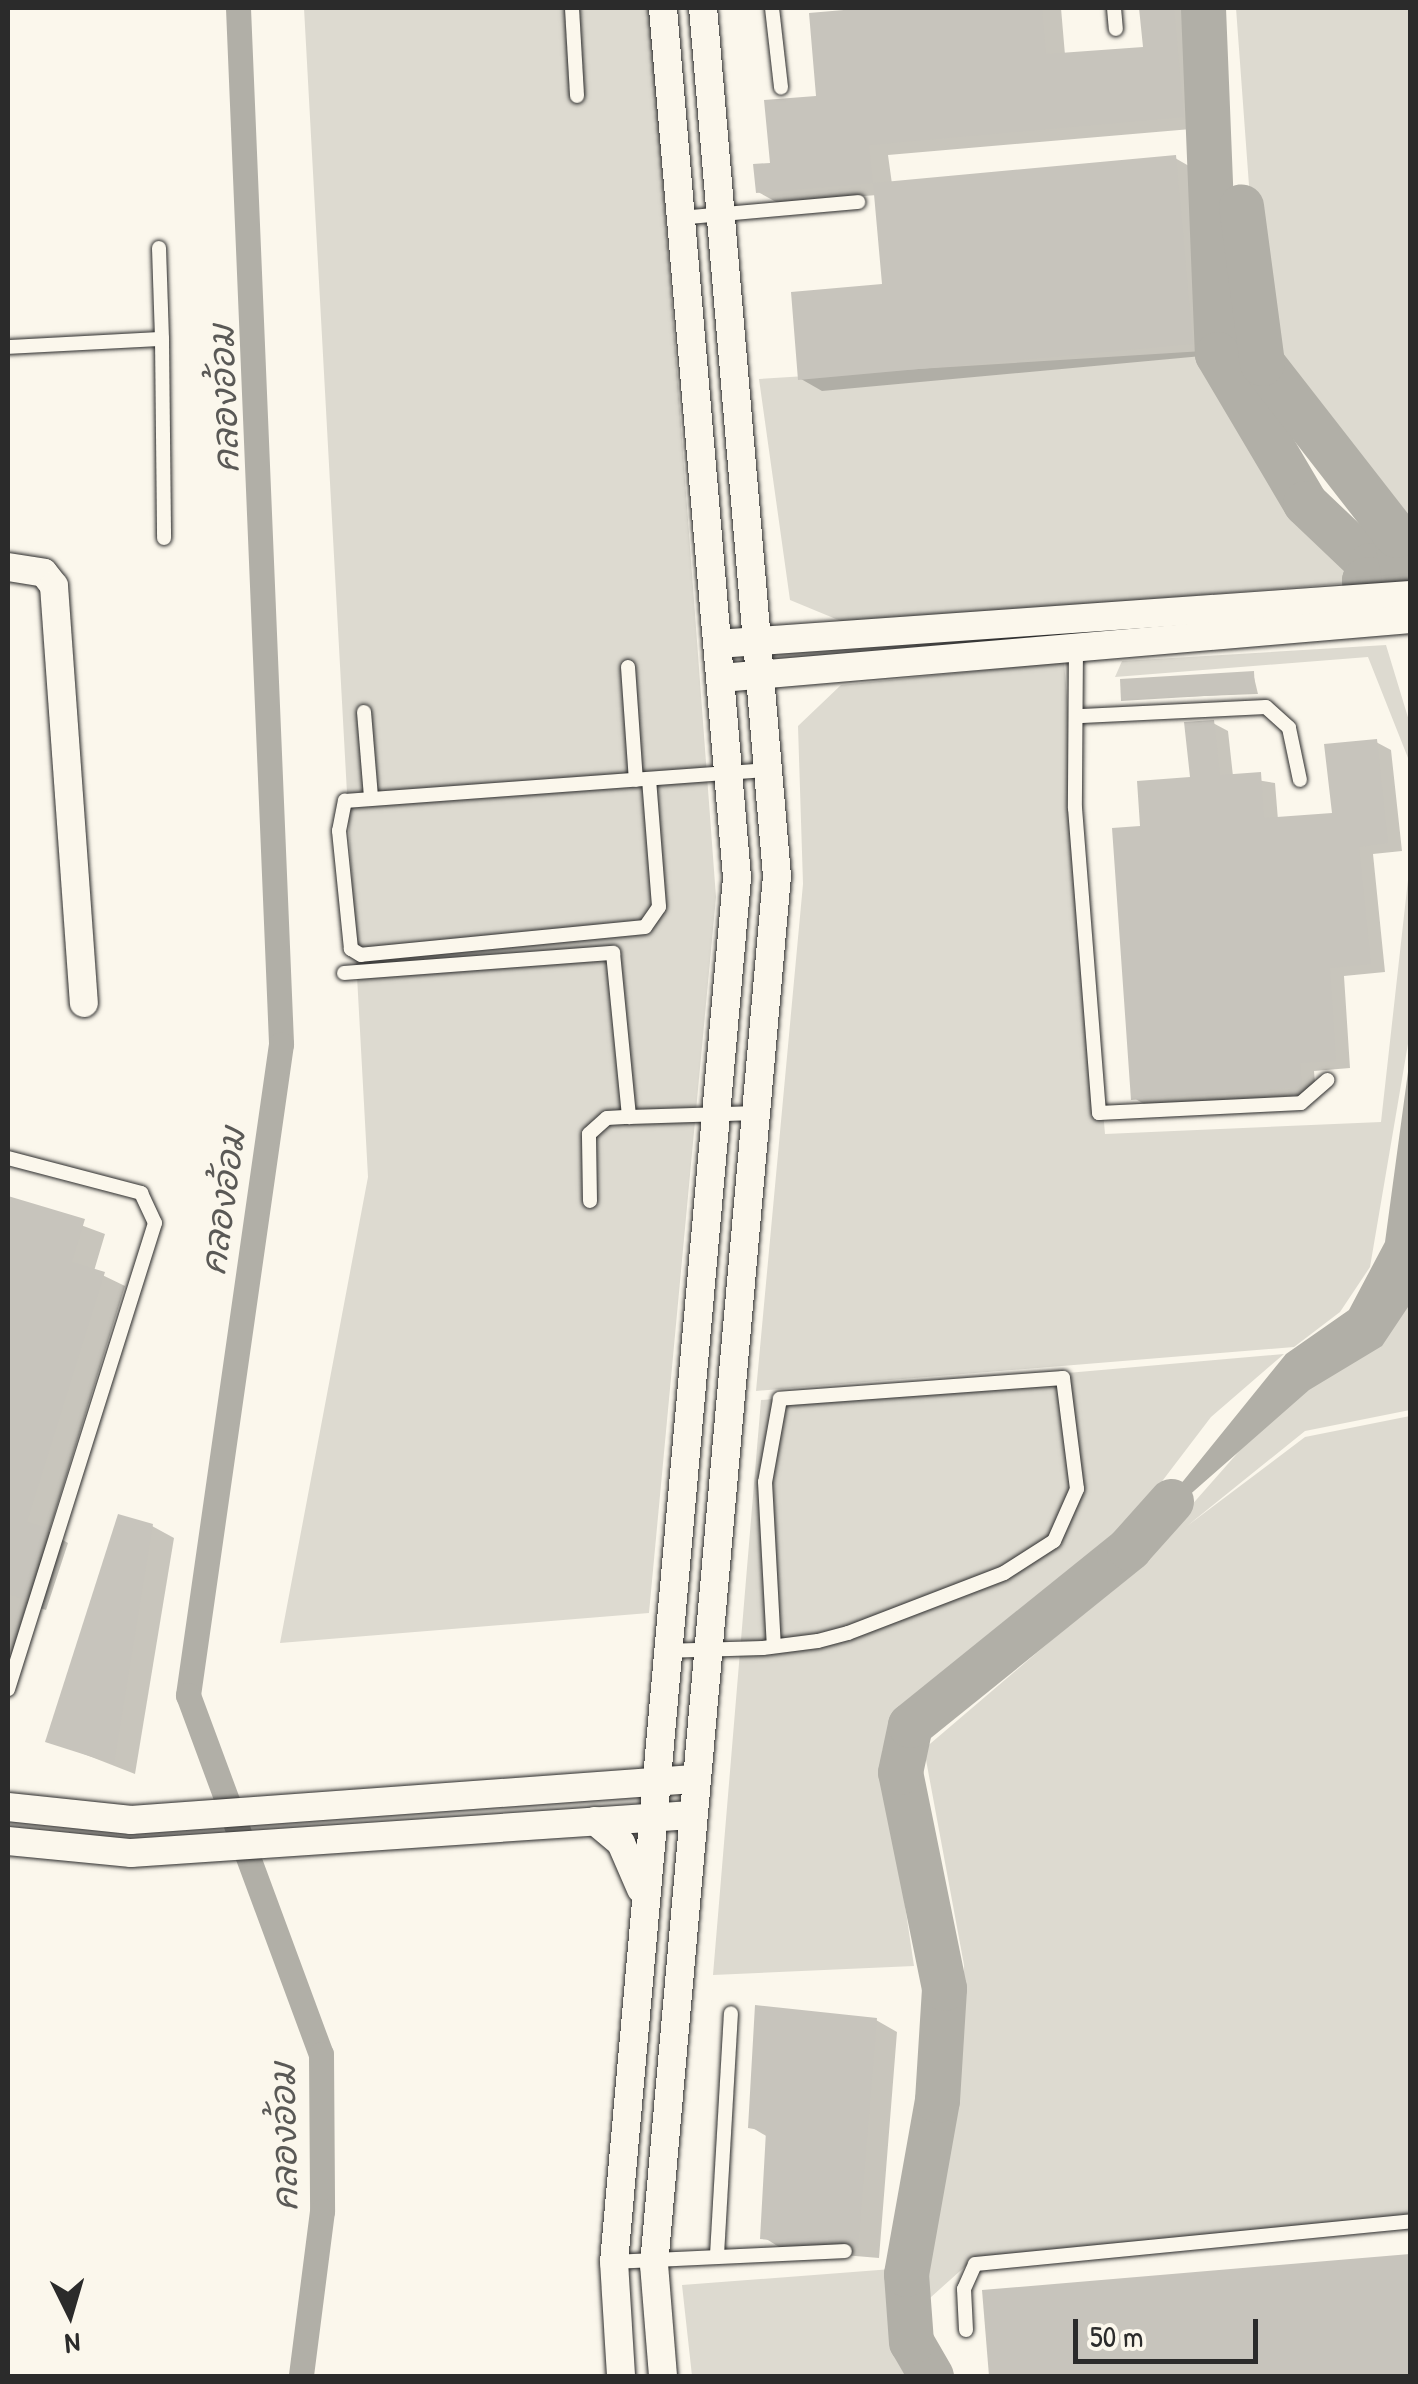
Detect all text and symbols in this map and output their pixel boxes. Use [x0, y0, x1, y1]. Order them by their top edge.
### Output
water label: คลองอ้อม [200, 324, 248, 474]
water label: คลองอ้อม [192, 1125, 254, 1277]
water label: คลองอ้อม [262, 2063, 306, 2211]
north arrow [20, 2264, 120, 2364]
scale bar [1078, 2299, 1263, 2361]
text: 50 m [1090, 2316, 1143, 2356]
text: N [64, 2324, 82, 2363]

